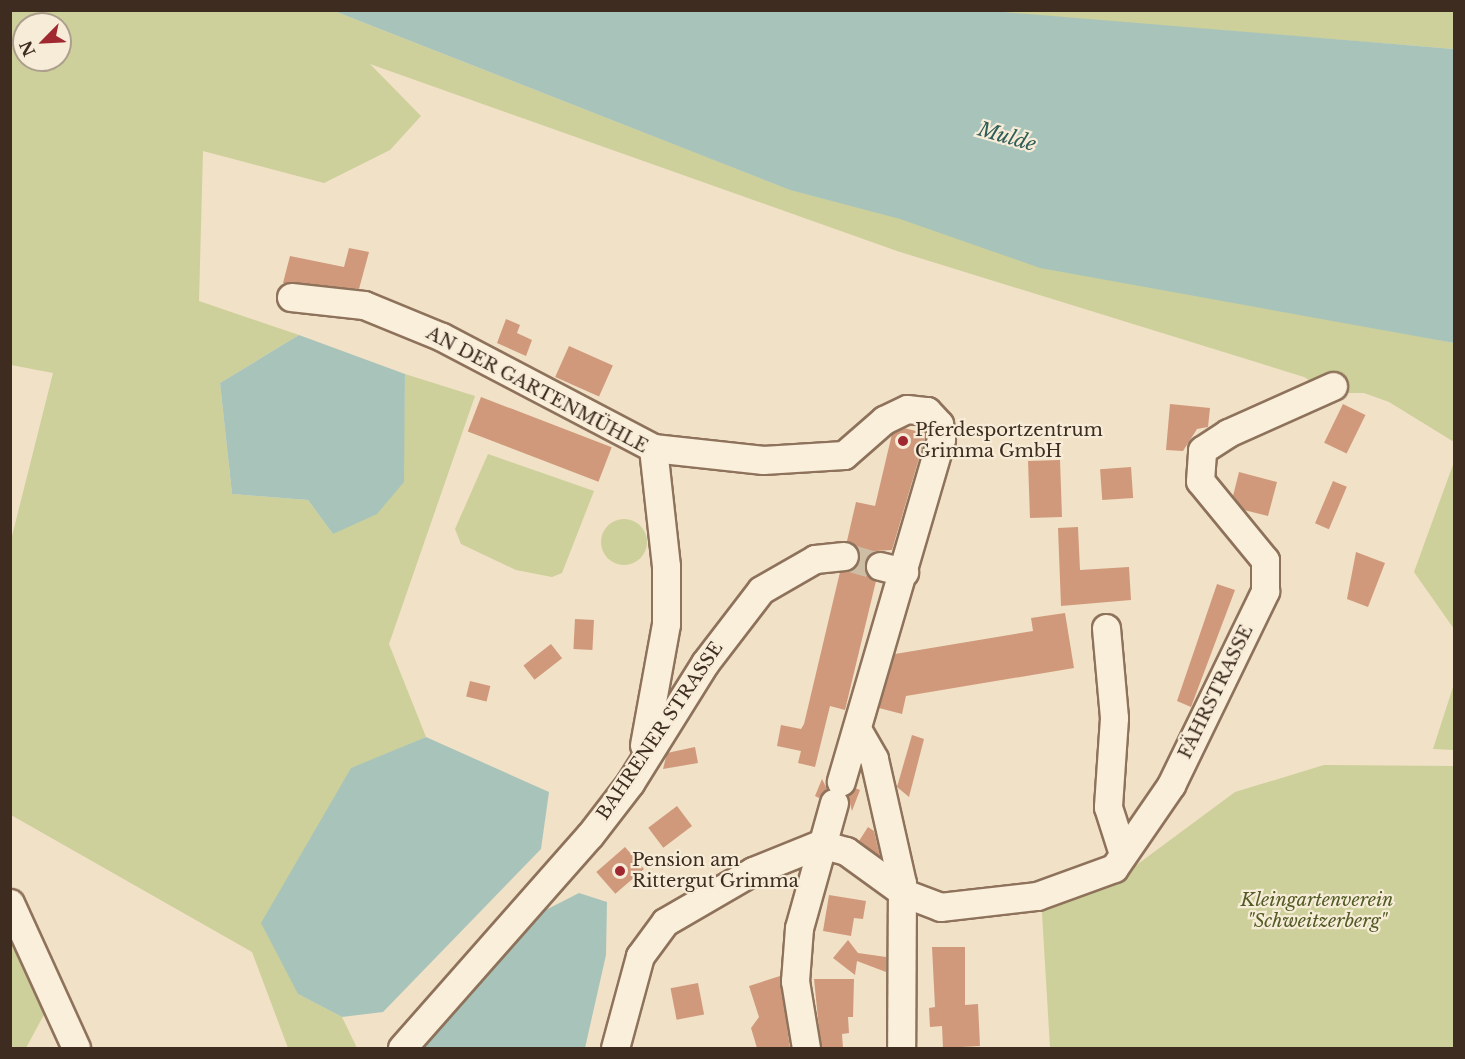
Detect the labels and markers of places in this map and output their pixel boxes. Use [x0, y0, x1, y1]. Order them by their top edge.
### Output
place label: Pferdesportzentrum Grimma GmbH [915, 420, 1103, 462]
marker: Pferdesportzentrum Grimma GmbH [896, 434, 910, 448]
place label: Pension am Rittergut Grimma [632, 850, 799, 892]
marker: Pension am Rittergut Grimma [613, 864, 627, 878]

